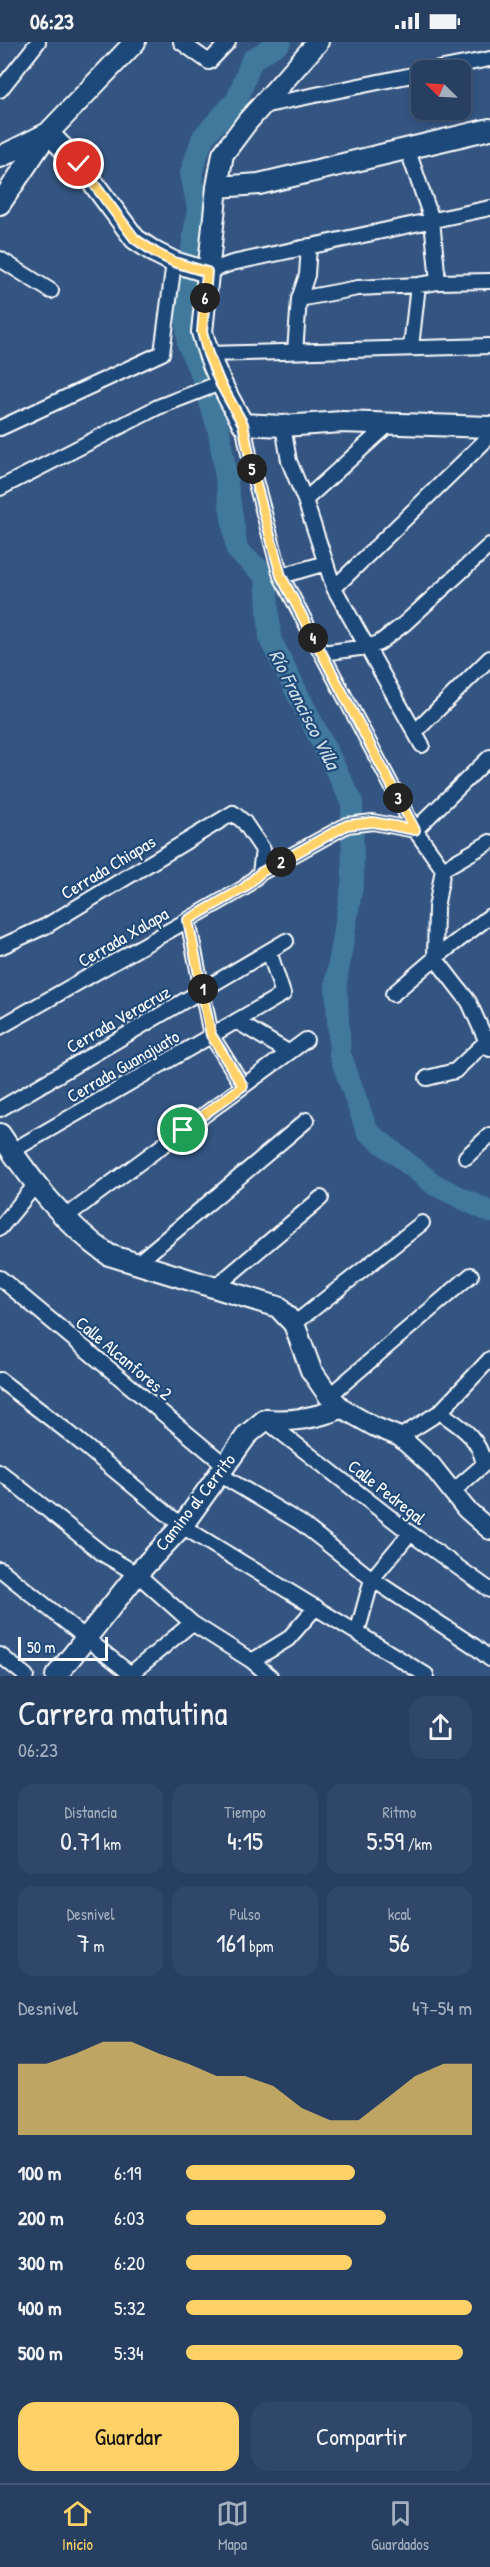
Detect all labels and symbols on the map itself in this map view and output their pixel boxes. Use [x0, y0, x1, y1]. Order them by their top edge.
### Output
north arrow [411, 60, 471, 120]
pin [53, 138, 104, 189]
pin: 6 [190, 283, 220, 313]
pin: 5 [237, 454, 267, 484]
pin: 4 [298, 623, 328, 653]
water label: Río Francisco Villa [263, 645, 348, 775]
pin: 3 [383, 783, 413, 813]
street label: Cerrada Chiapas [56, 829, 160, 905]
pin: 2 [266, 847, 296, 877]
street label: Cerrada Xalapa [73, 901, 173, 973]
pin: 1 [188, 974, 218, 1004]
street label: Cerrada Veracruz [61, 979, 175, 1059]
street label: Cerrada Guanajuato [62, 1024, 184, 1108]
pin [157, 1104, 208, 1155]
street label: Calle Alcanfores 2 [70, 1310, 178, 1406]
street label: Camino al Cerrito [149, 1448, 241, 1556]
street label: Calle Pedregal [343, 1454, 431, 1531]
scale bar [18, 1634, 108, 1662]

